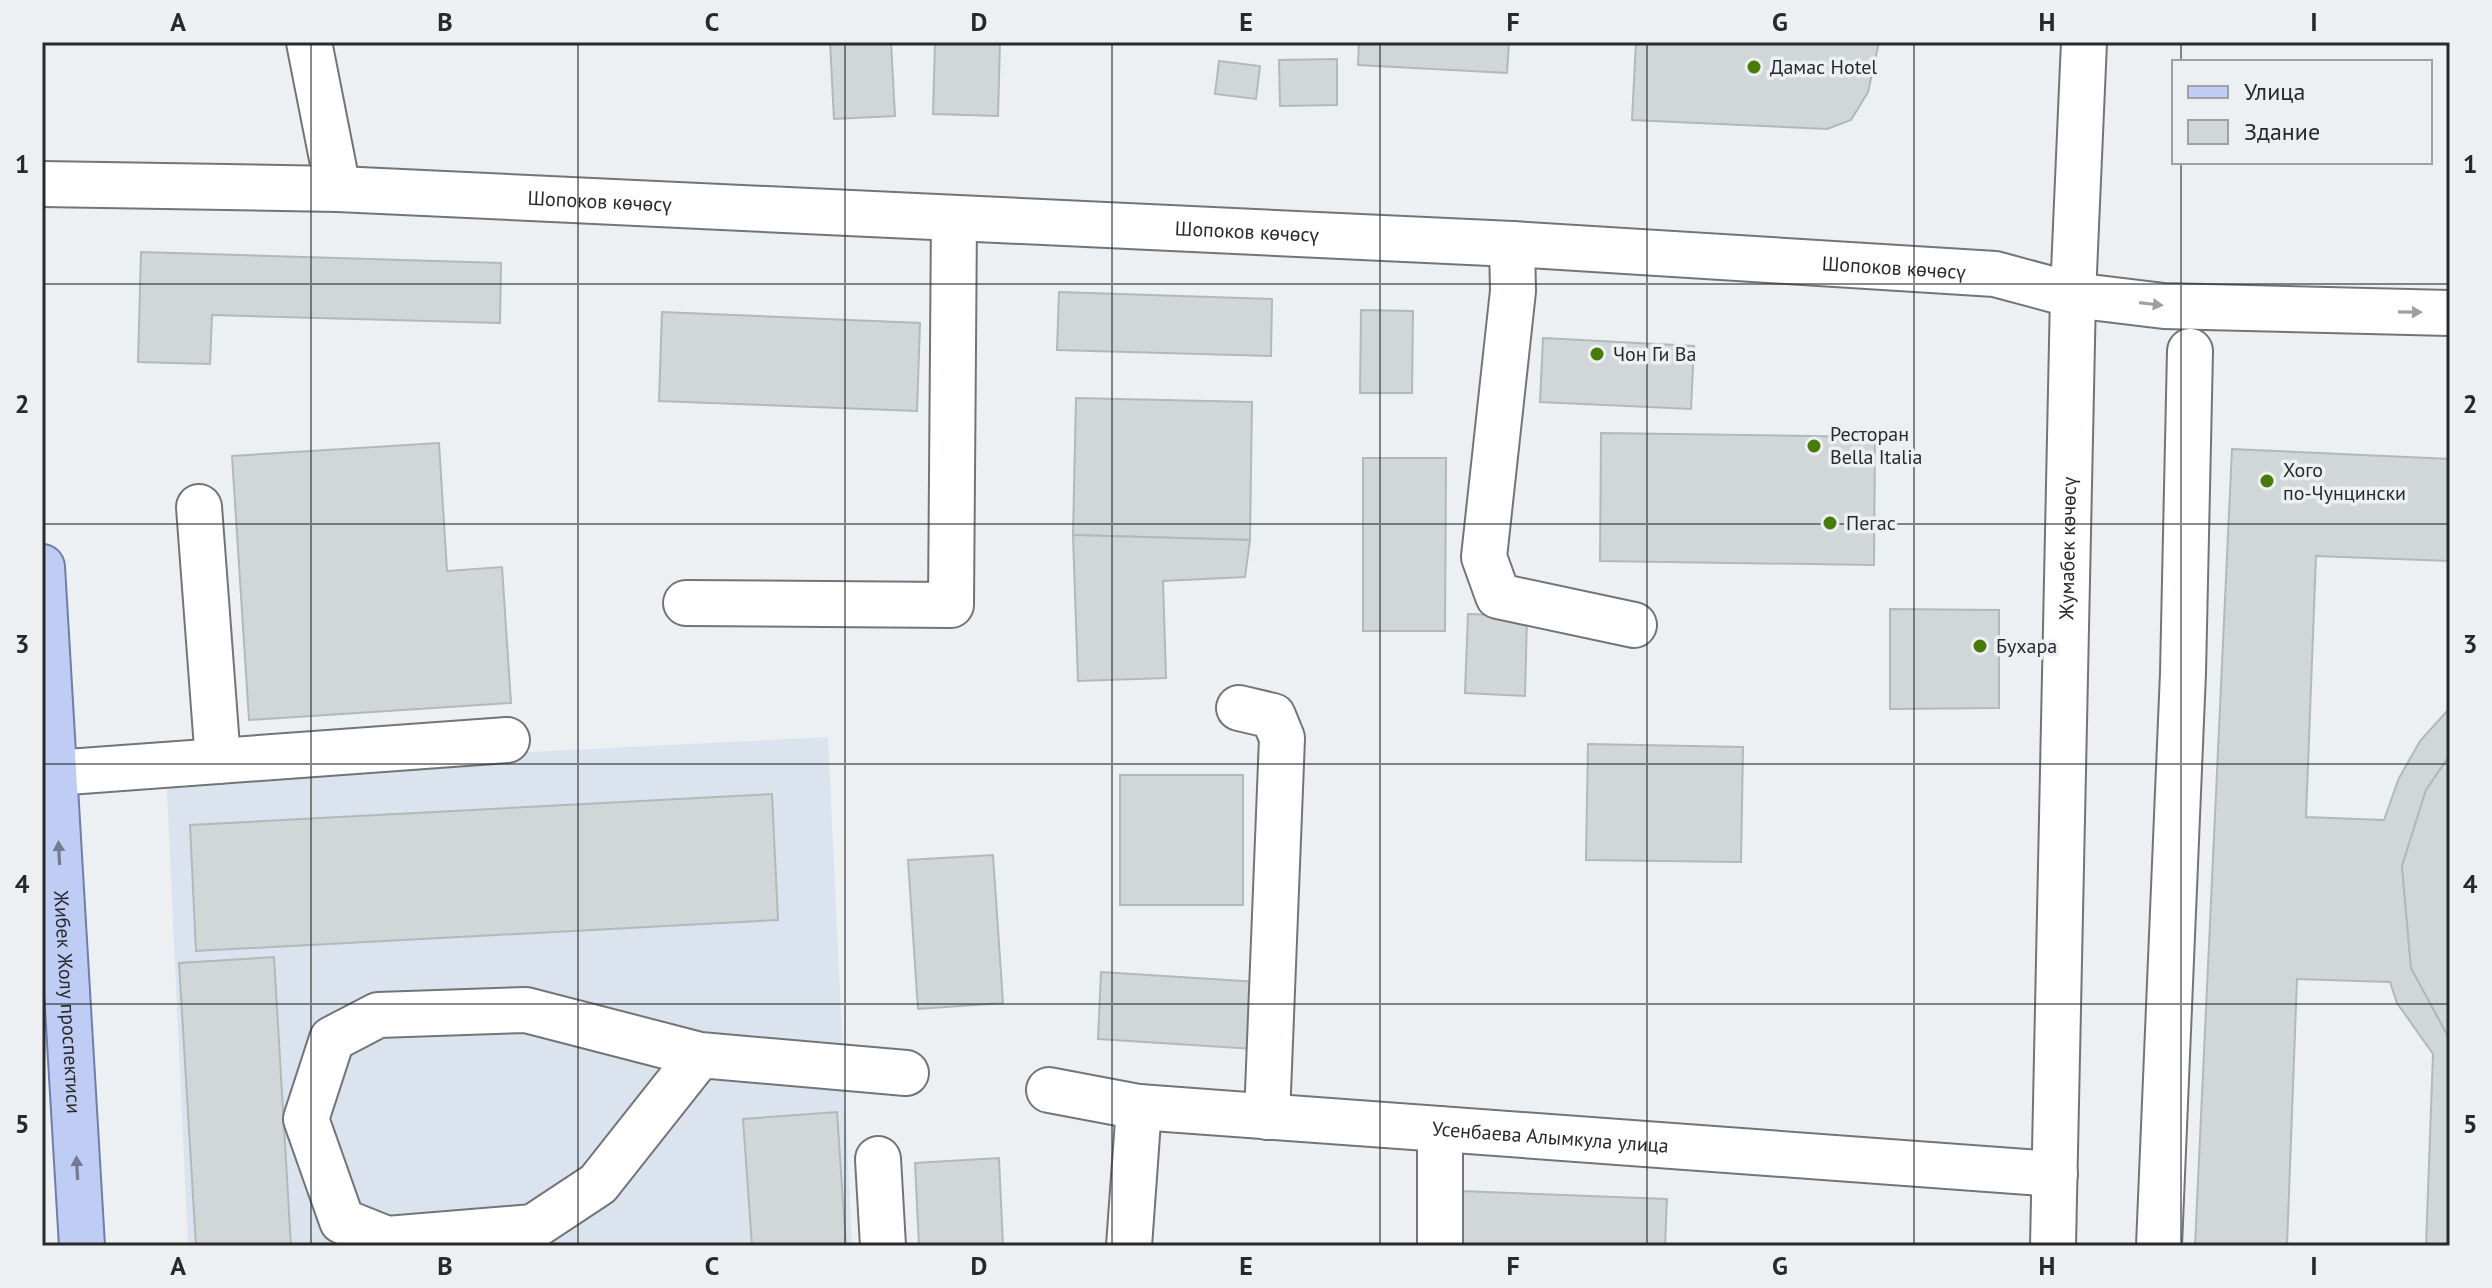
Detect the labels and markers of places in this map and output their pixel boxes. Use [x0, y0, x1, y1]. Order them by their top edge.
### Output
place label: Дамас Hotel [1770, 54, 1877, 80]
marker: Дамас Hotel [1745, 58, 1763, 76]
place label: Чон Ги Ва [1613, 341, 1696, 367]
marker: Чон Ги Ва [1588, 345, 1606, 363]
place label: Ресторан Bella Italia [1830, 421, 1922, 470]
marker: Ресторан Bella Italia [1805, 437, 1823, 455]
place label: Хого по-Чунцински [2283, 457, 2406, 506]
marker: Хого по-Чунцински [2258, 472, 2276, 490]
place label: Пегас [1846, 510, 1896, 536]
marker: Пегас [1821, 514, 1839, 532]
place label: Бухара [1996, 633, 2057, 659]
marker: Бухара [1971, 637, 1989, 655]

